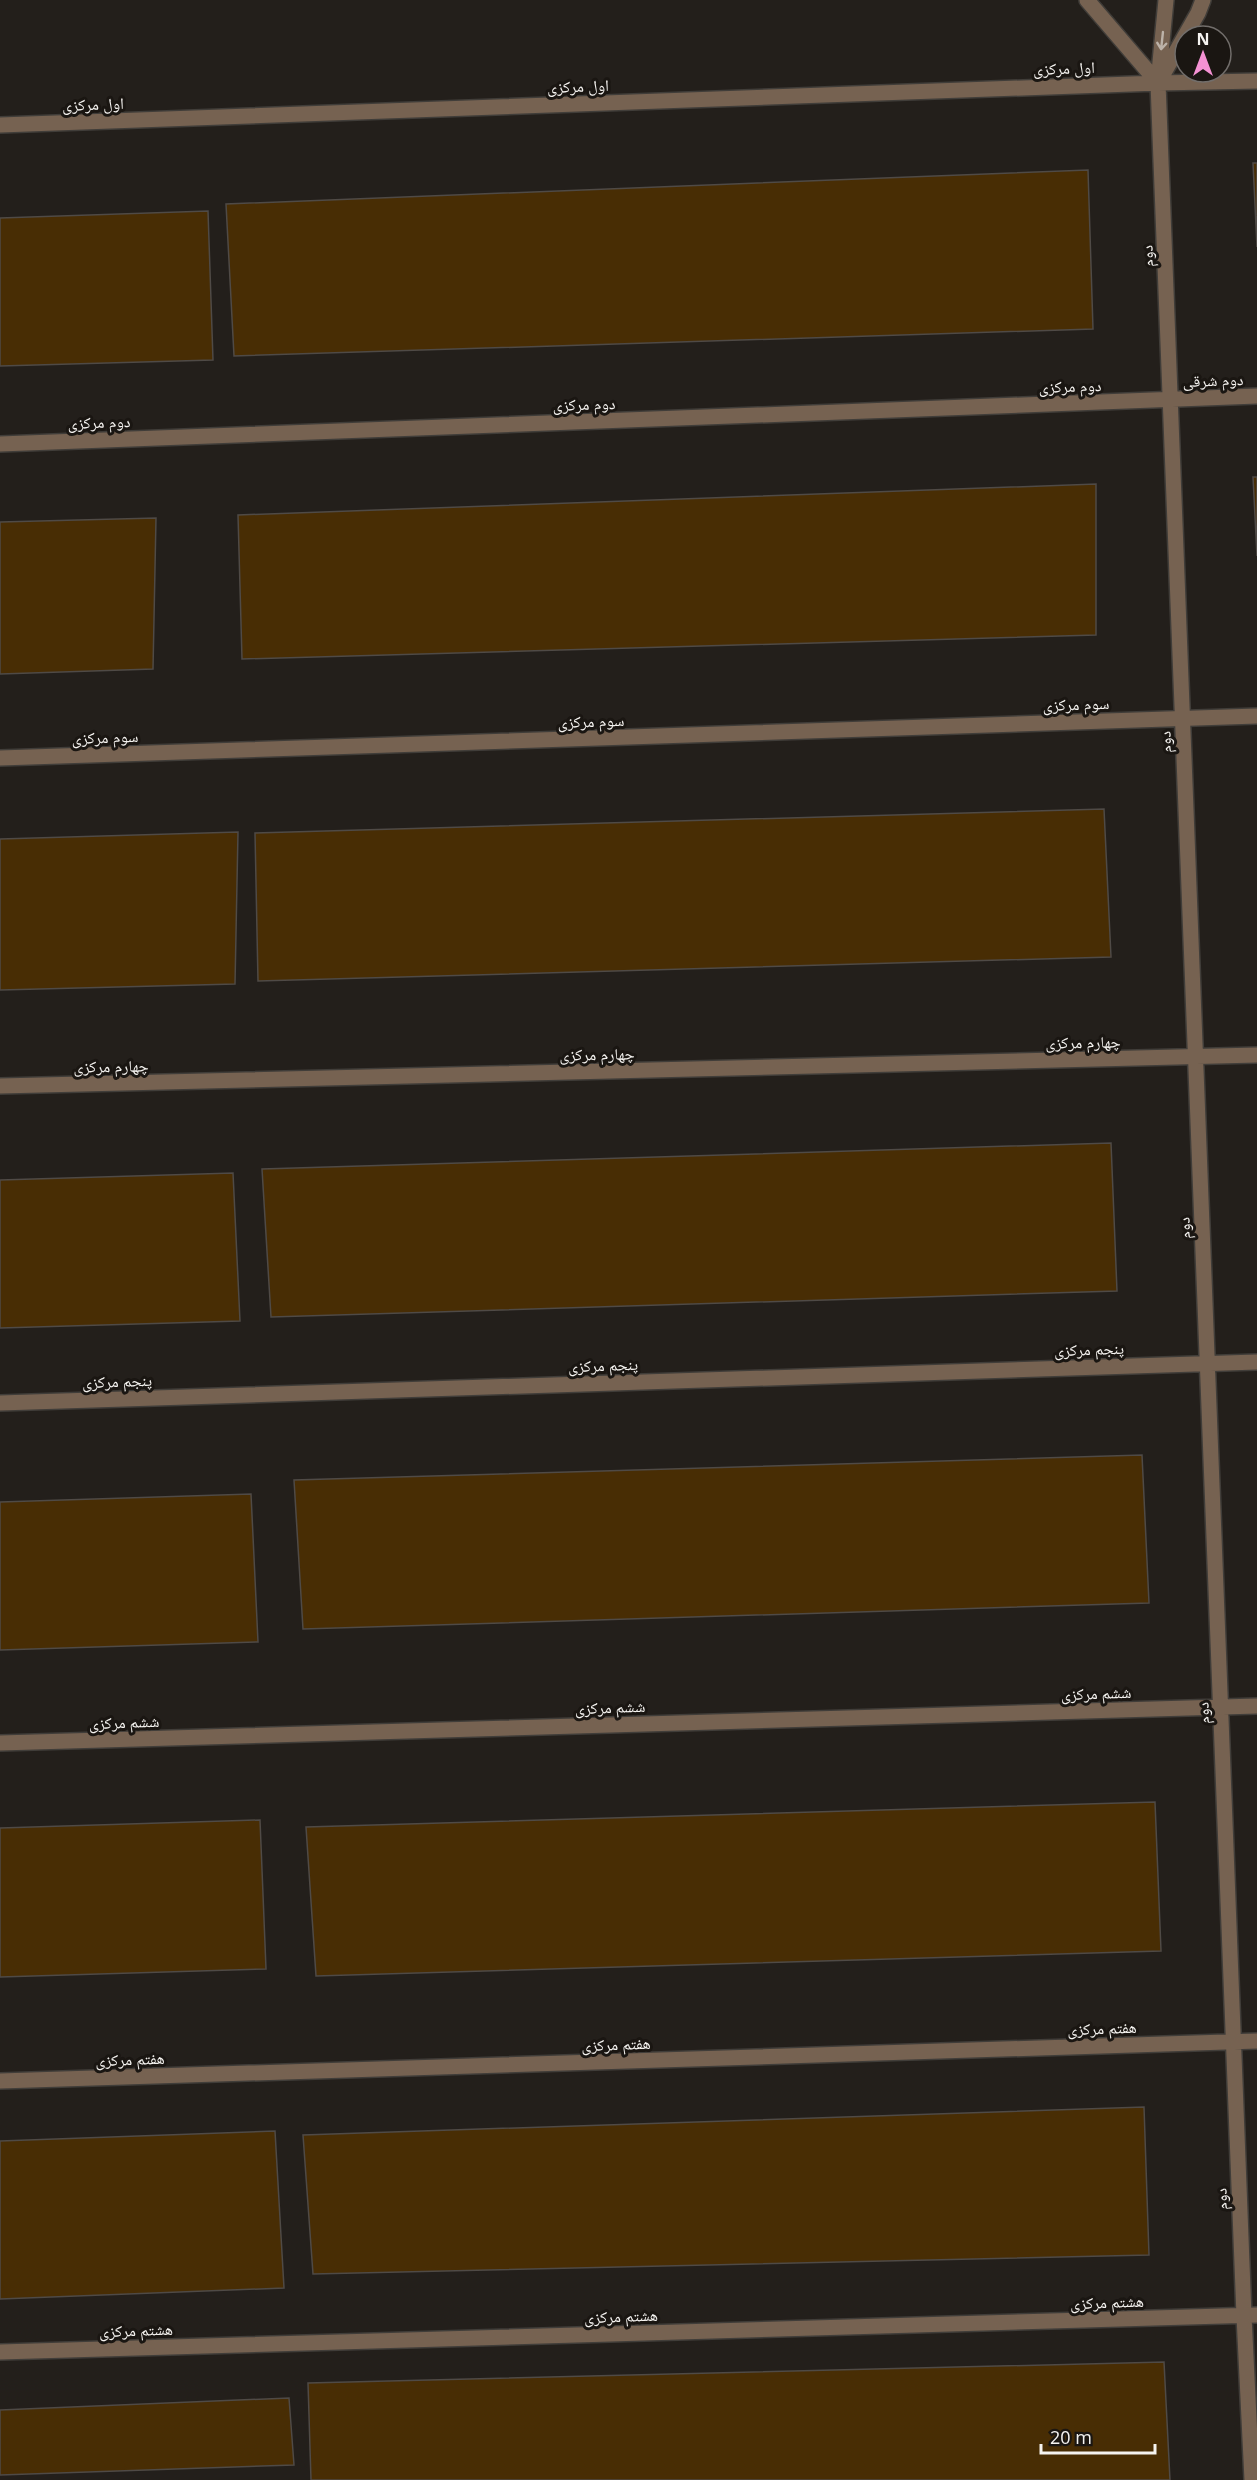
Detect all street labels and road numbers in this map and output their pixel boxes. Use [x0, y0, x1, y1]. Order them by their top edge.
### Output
street label: اول مرکزی [1033, 56, 1095, 80]
street label: اول مرکزی [547, 74, 609, 98]
street label: اول مرکزی [62, 92, 124, 116]
street label: دوم [1136, 245, 1158, 267]
street label: دوم شرقی [1182, 368, 1244, 392]
street label: دوم مرکزی [1038, 374, 1102, 398]
street label: دوم مرکزی [552, 392, 616, 416]
street label: دوم مرکزی [67, 410, 131, 434]
street label: سوم مرکزی [1042, 692, 1110, 716]
street label: سوم مرکزی [557, 709, 625, 733]
street label: سوم مرکزی [71, 725, 139, 749]
street label: دوم [1154, 731, 1176, 753]
street label: چهارم مرکزی [1045, 1030, 1121, 1054]
street label: چهارم مرکزی [559, 1042, 635, 1066]
street label: چهارم مرکزی [73, 1054, 149, 1078]
street label: دوم [1173, 1217, 1195, 1239]
street label: پنجم مرکزی [1054, 1337, 1125, 1361]
street label: پنجم مرکزی [568, 1353, 639, 1377]
street label: پنجم مرکزی [82, 1369, 153, 1393]
street label: ششم مرکزی [1060, 1681, 1132, 1705]
street label: ششم مرکزی [574, 1695, 646, 1719]
street label: دوم [1192, 1702, 1214, 1724]
street label: ششم مرکزی [88, 1710, 160, 1734]
street label: هفتم مرکزی [1067, 2016, 1137, 2040]
street label: هفتم مرکزی [581, 2032, 651, 2056]
street label: هفتم مرکزی [95, 2047, 165, 2071]
street label: دوم [1210, 2188, 1232, 2210]
street label: هشتم مرکزی [1070, 2290, 1144, 2314]
street label: هشتم مرکزی [584, 2304, 658, 2328]
street label: هشتم مرکزی [99, 2318, 173, 2342]

